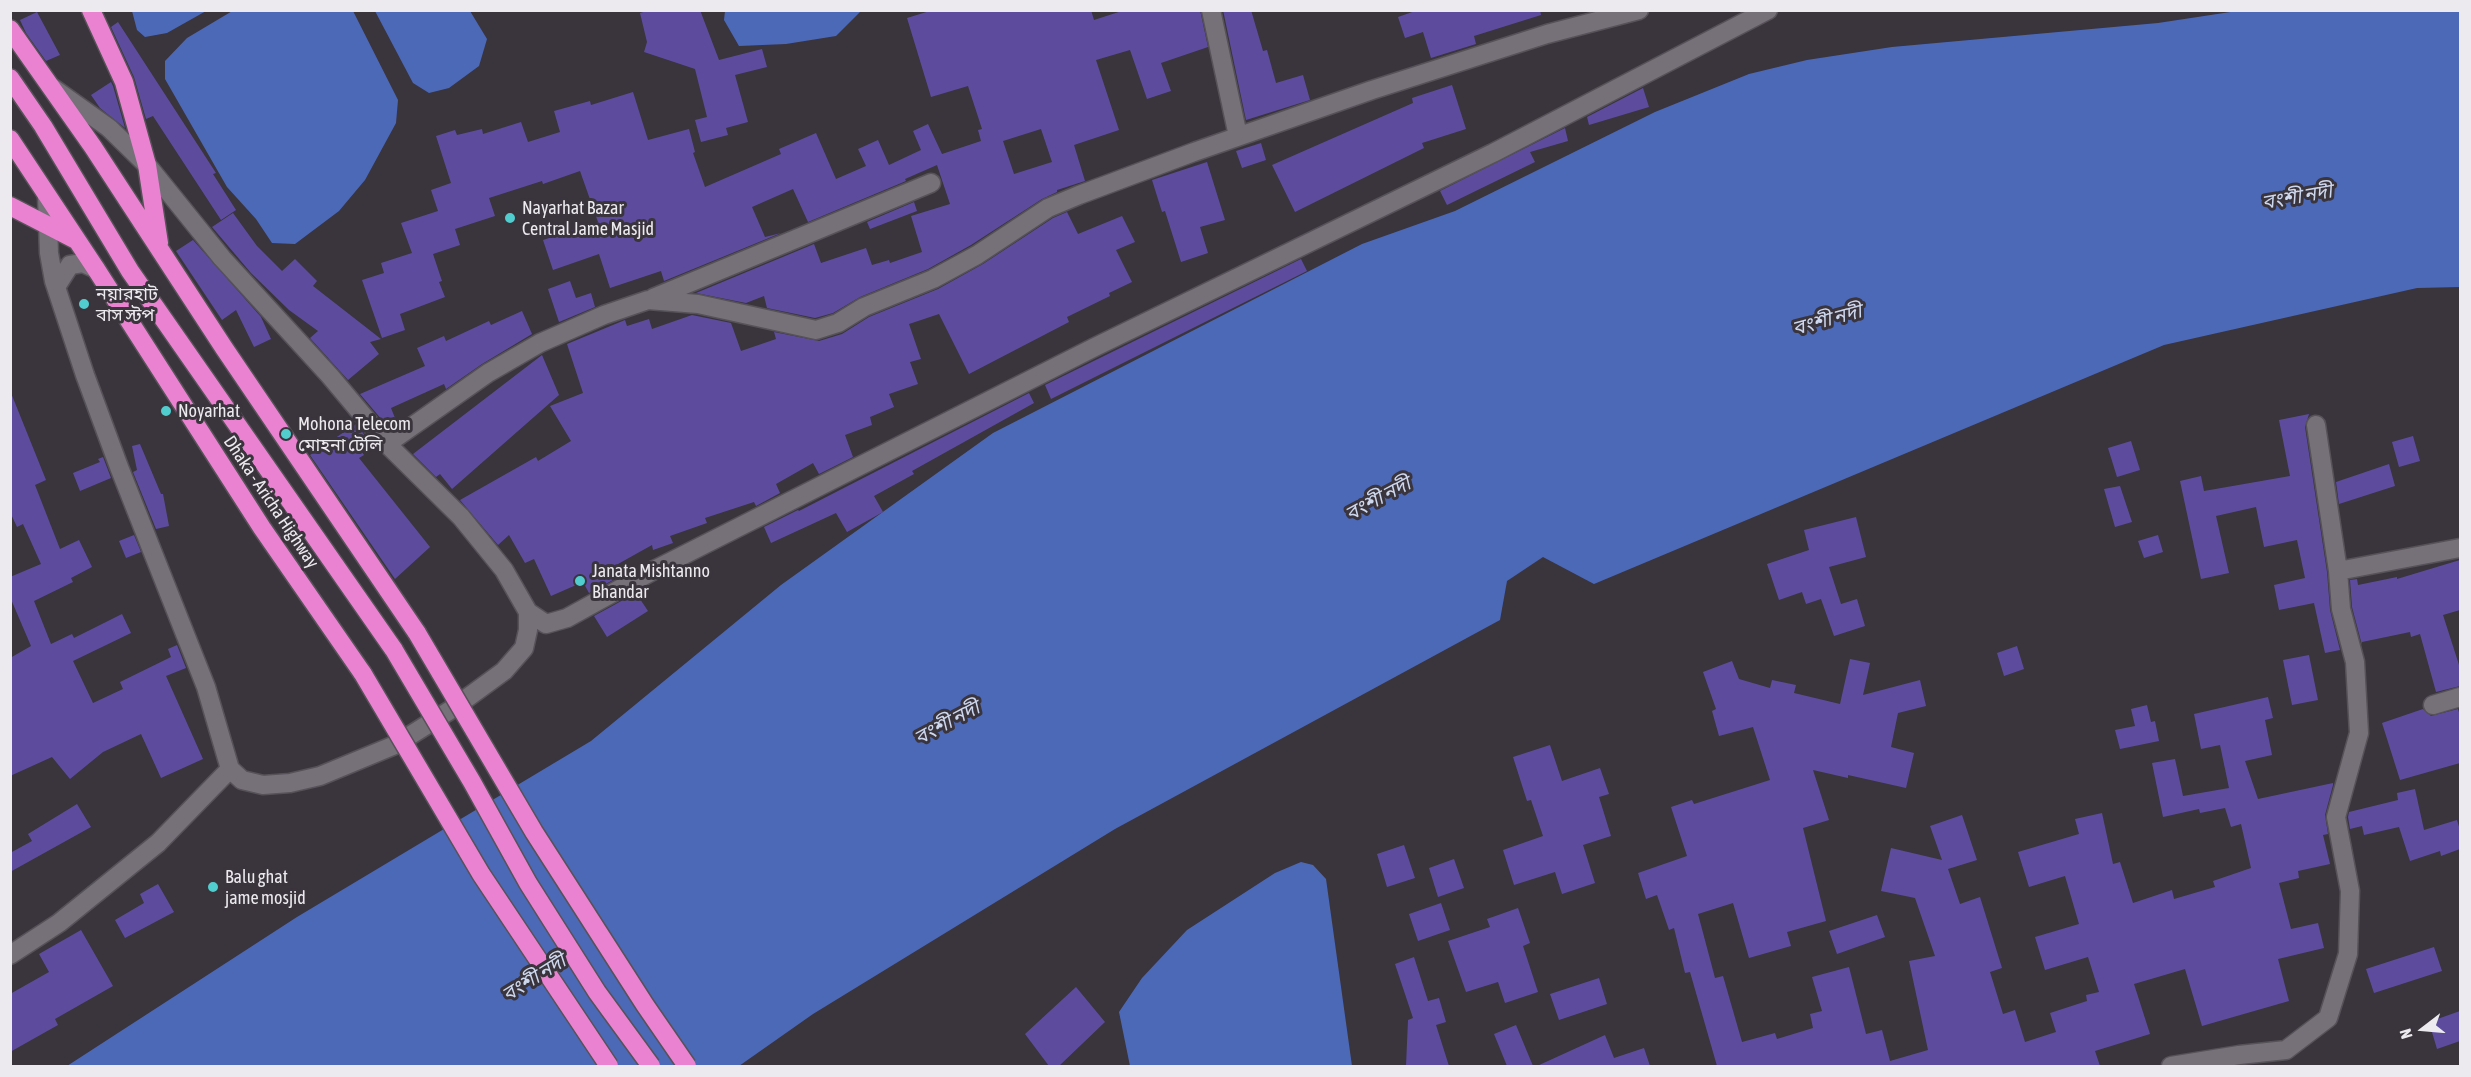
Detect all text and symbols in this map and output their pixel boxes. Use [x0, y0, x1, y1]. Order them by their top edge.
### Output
water label: বংশী নদী [2260, 179, 2334, 215]
place label: Nayarhat Bazar Central Jame Masjid [522, 197, 654, 240]
marker: Nayarhat Bazar Central Jame Masjid [503, 211, 517, 225]
place label: নয়ারহাট বাস স্টপ [96, 283, 158, 326]
marker: নয়ারহাট বাস স্টপ [77, 297, 91, 311]
water label: বংশী নদী [1790, 299, 1864, 341]
place label: Noyarhat [178, 400, 240, 422]
marker: Noyarhat [159, 404, 173, 418]
place label: Mohona Telecom মোহনা টেলি [298, 413, 411, 456]
marker: Mohona Telecom মোহনা টেলি [279, 427, 293, 441]
street label: Dhaka - Aricha Highway [219, 432, 323, 572]
water label: বংশী নদী [1341, 472, 1415, 526]
place label: Janata Mishtanno Bhandar [592, 560, 710, 602]
marker: Janata Mishtanno Bhandar [573, 574, 587, 588]
water label: বংশী নদী [910, 696, 984, 750]
place label: Balu ghat jame mosjid [225, 866, 306, 908]
marker: Balu ghat jame mosjid [206, 880, 220, 894]
water label: বংশী নদী [498, 949, 570, 1007]
north arrow [2393, 999, 2453, 1059]
text: N [2396, 1027, 2416, 1041]

